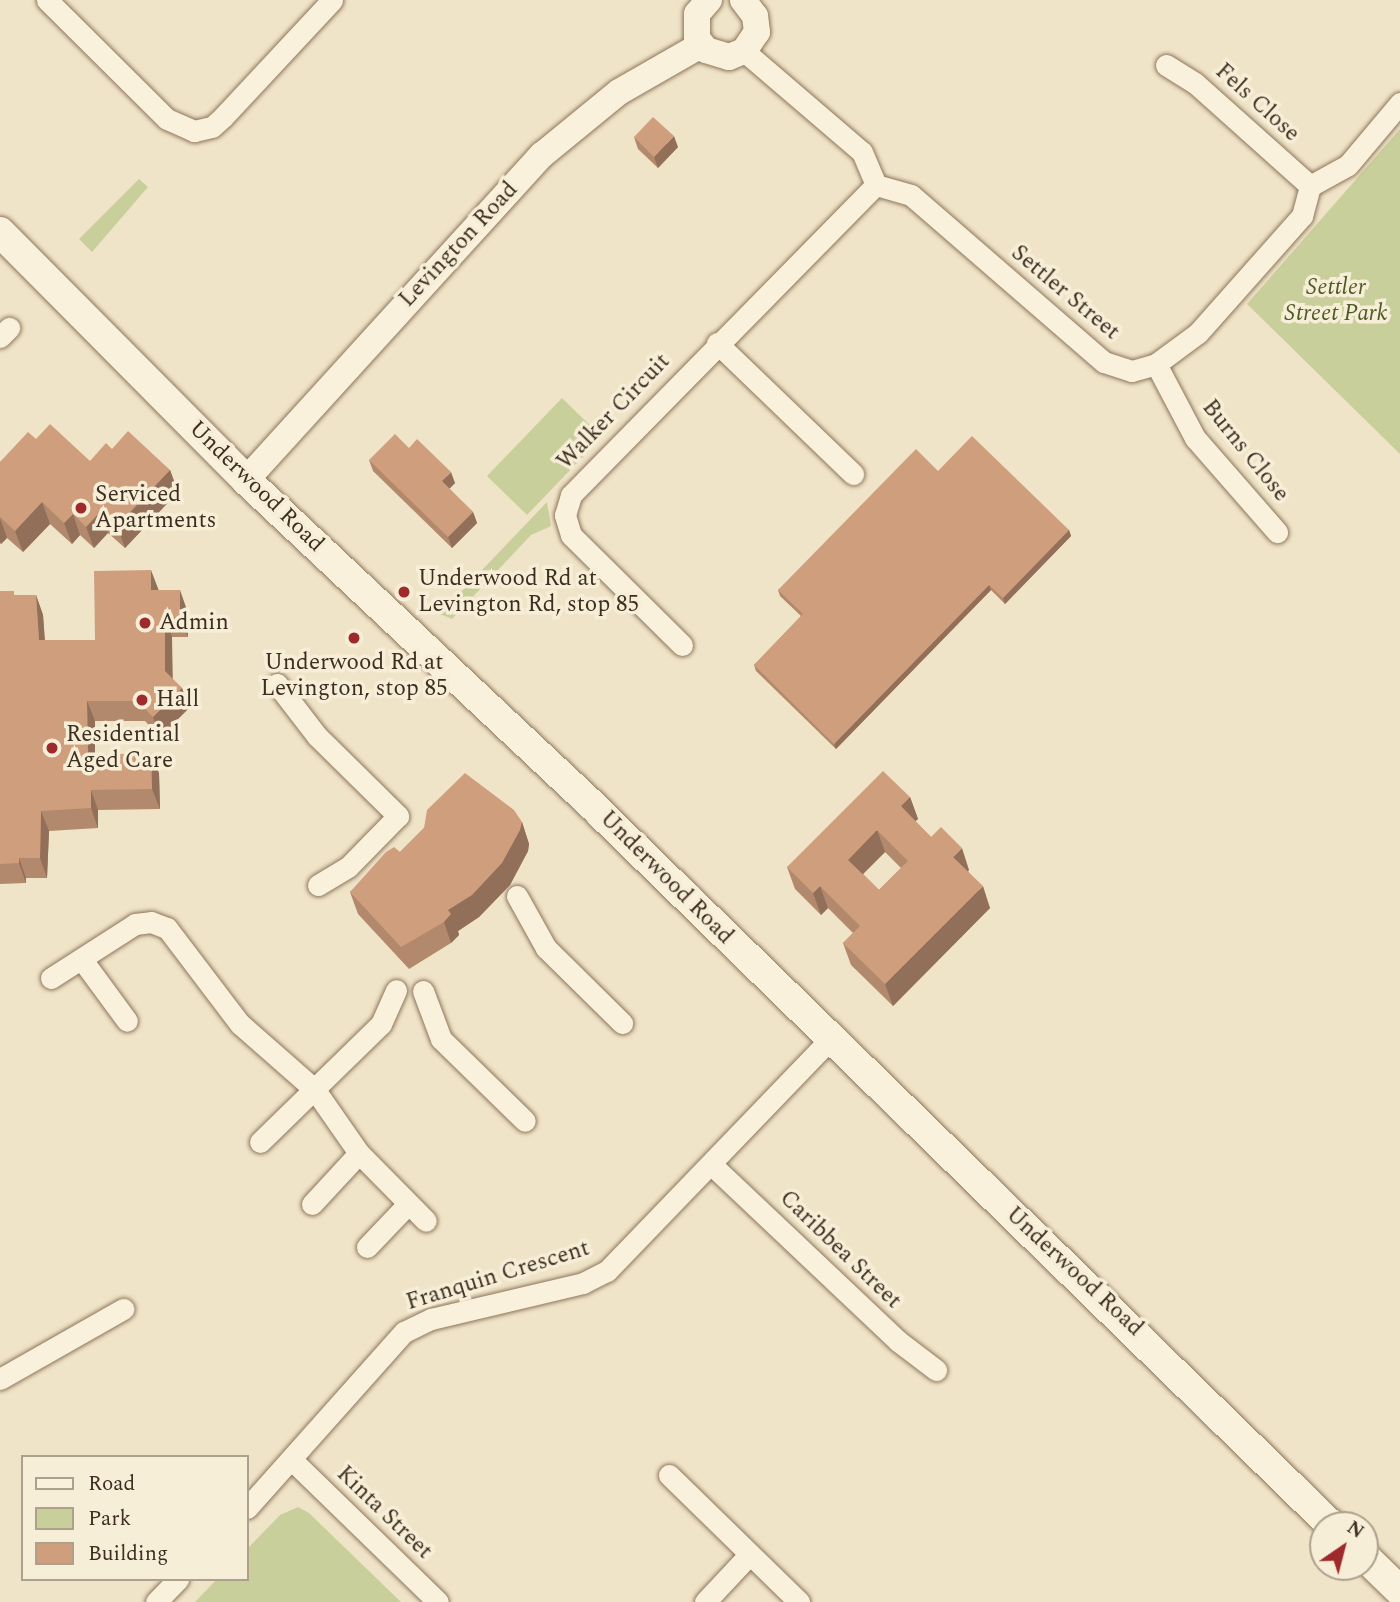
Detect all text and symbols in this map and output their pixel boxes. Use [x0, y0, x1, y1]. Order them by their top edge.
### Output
street label: Fels Close [1209, 58, 1305, 148]
street label: Levington Road [394, 177, 524, 313]
street label: Settler Street [1005, 240, 1125, 346]
park label: Settler Street Park [1285, 274, 1387, 328]
street label: Walker Circuit [552, 348, 676, 476]
street label: Burns Close [1196, 394, 1294, 508]
street label: Underwood Road [183, 415, 329, 559]
place label: Serviced Apartments [95, 481, 217, 535]
marker: Serviced Apartments [73, 500, 89, 516]
place label: Underwood Rd at Levington Rd, stop 85 [418, 565, 639, 619]
marker: Underwood Rd at Levington Rd, stop 85 [396, 584, 412, 600]
place label: Admin [159, 609, 229, 637]
marker: Admin [137, 615, 153, 631]
marker: Underwood Rd at Levington, stop 85 [346, 630, 362, 646]
place label: Underwood Rd at Levington, stop 85 [260, 649, 448, 703]
place label: Hall [156, 686, 199, 714]
marker: Hall [134, 692, 150, 708]
place label: Residential Aged Care [66, 721, 180, 775]
marker: Residential Aged Care [44, 740, 60, 756]
street label: Underwood Road [593, 805, 739, 951]
street label: Caribbea Street [773, 1185, 907, 1315]
street label: Underwood Road [1000, 1201, 1148, 1343]
street label: Franquin Crescent [403, 1235, 593, 1317]
legend [21, 1455, 248, 1581]
street label: Kinta Street [330, 1461, 438, 1565]
text: Road [88, 1468, 135, 1500]
text: Park [88, 1503, 131, 1535]
north arrow [1309, 1511, 1379, 1581]
text: N [1341, 1514, 1370, 1546]
text: Building [88, 1538, 168, 1570]

